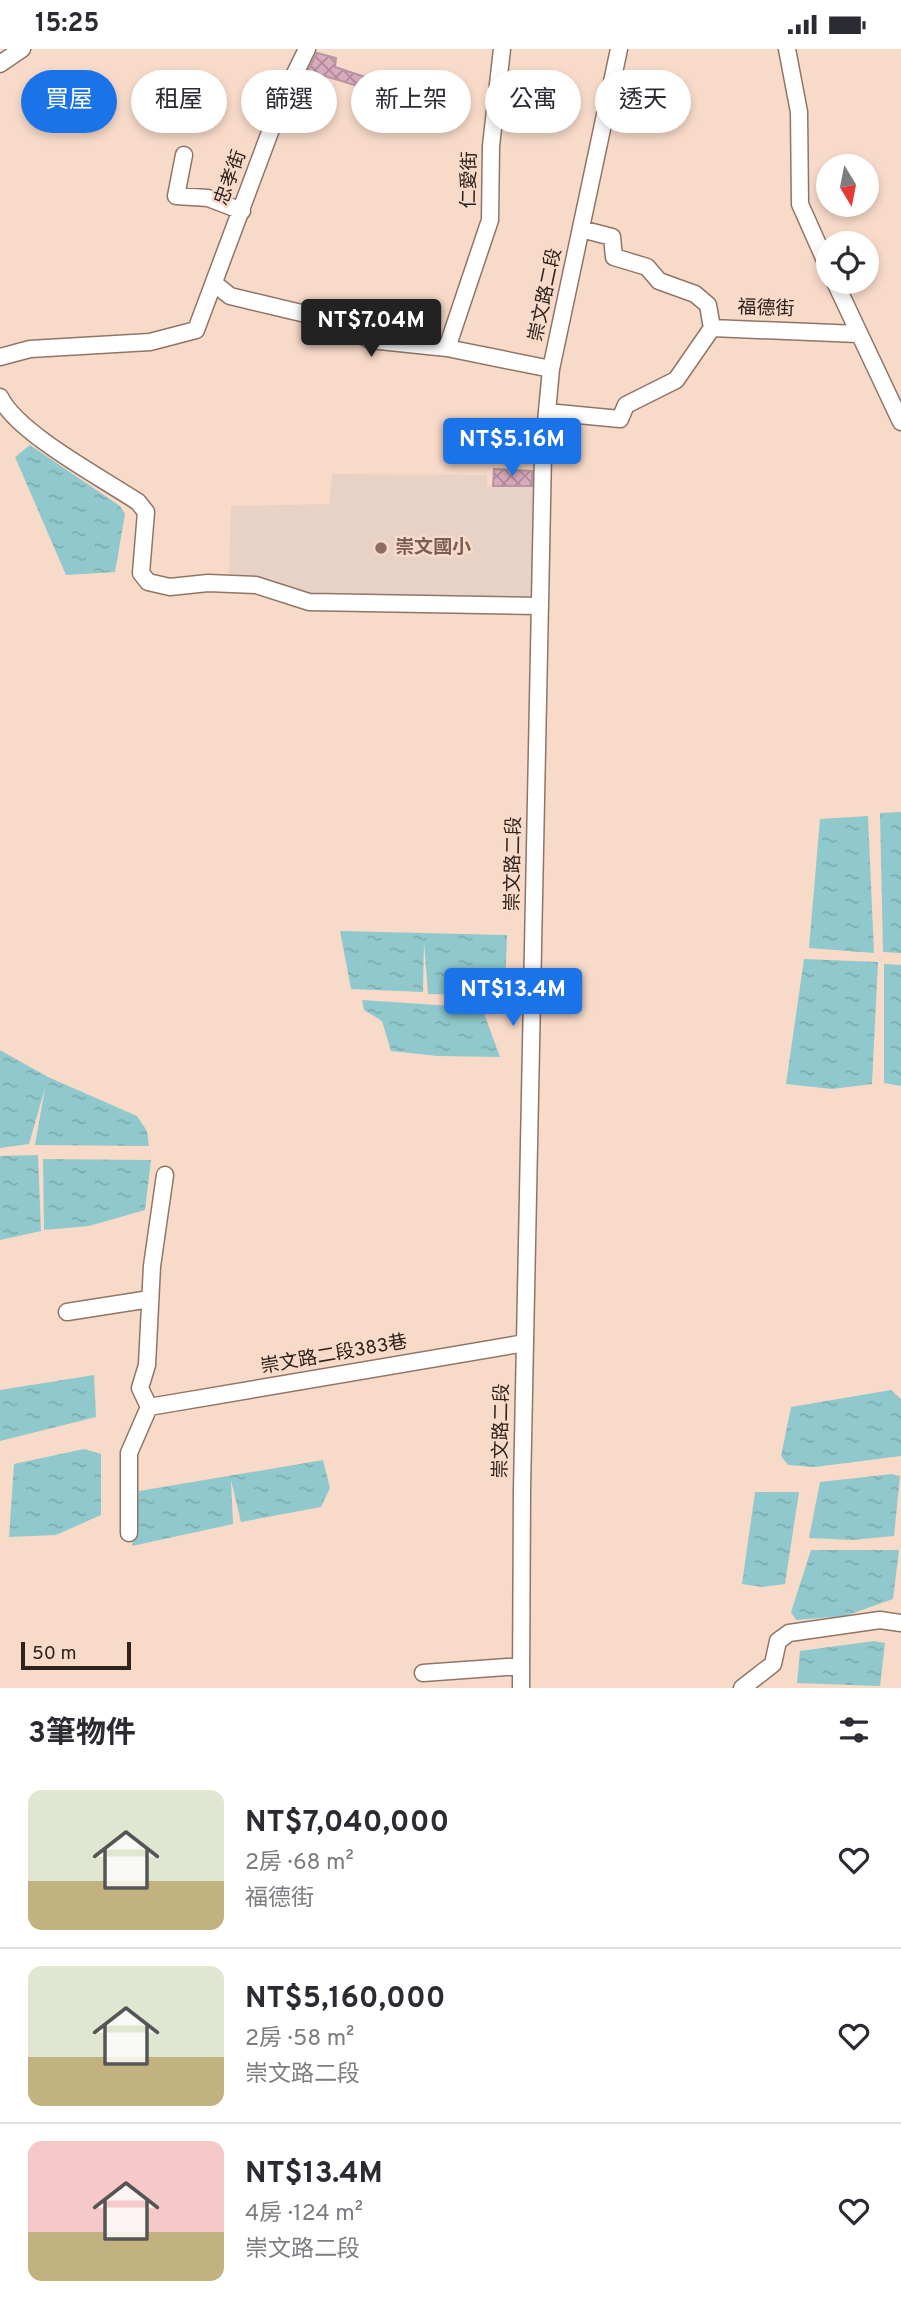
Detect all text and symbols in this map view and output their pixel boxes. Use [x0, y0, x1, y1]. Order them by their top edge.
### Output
text: 15:25 [35, 8, 99, 41]
chip: 買屋 [21, 70, 117, 133]
chip: 租屋 [131, 70, 227, 133]
chip: 篩選 [241, 70, 337, 133]
chip: 新上架 [351, 70, 471, 133]
chip: 公寓 [485, 70, 581, 133]
chip: 透天 [595, 70, 691, 133]
street label: 忠孝街 [210, 147, 252, 209]
street label: 仁愛街 [458, 151, 482, 209]
north arrow [816, 154, 878, 217]
map controls [816, 154, 879, 294]
button: locate [816, 231, 879, 294]
street label: 崇文路二段 [524, 246, 568, 344]
street label: 福德街 [737, 296, 795, 322]
pin: NT$7.04M [299, 299, 443, 359]
text: NT$7.04M [317, 307, 425, 336]
pin: NT$5.16M [440, 419, 584, 478]
text: NT$5.16M [459, 426, 565, 455]
place label: 崇文國小 [395, 536, 471, 560]
marker: 崇文國小 [373, 540, 389, 556]
street label: 崇文路二段 [501, 816, 527, 912]
pin: NT$13.4M [441, 969, 585, 1028]
text: NT$13.4M [460, 976, 566, 1005]
street label: 崇文路二段383巷 [259, 1330, 409, 1380]
street label: 崇文路二段 [489, 1383, 515, 1479]
scale bar [21, 1639, 131, 1671]
text: 50 m [32, 1642, 77, 1666]
icon: filters [835, 1711, 873, 1749]
text: 3筆物件 [28, 1716, 136, 1753]
text: NT$7,040,000 [245, 1805, 449, 1842]
icon: home [84, 1818, 168, 1902]
icon: heart [835, 1841, 873, 1879]
text: 2房 · 68 m² [245, 1849, 354, 1878]
text: 福德街 [245, 1885, 314, 1914]
text: NT$5,160,000 [245, 1981, 445, 2018]
icon: home [84, 1994, 168, 2078]
icon: heart [835, 2017, 873, 2055]
text: 2房 · 58 m² [245, 2025, 354, 2054]
text: 崇文路二段 [245, 2061, 360, 2090]
text: NT$13.4M [245, 2156, 383, 2193]
icon: home [84, 2169, 168, 2253]
icon: heart [835, 2192, 873, 2230]
text: 4房 · 124 m² [245, 2200, 363, 2229]
text: 崇文路二段 [245, 2236, 360, 2265]

